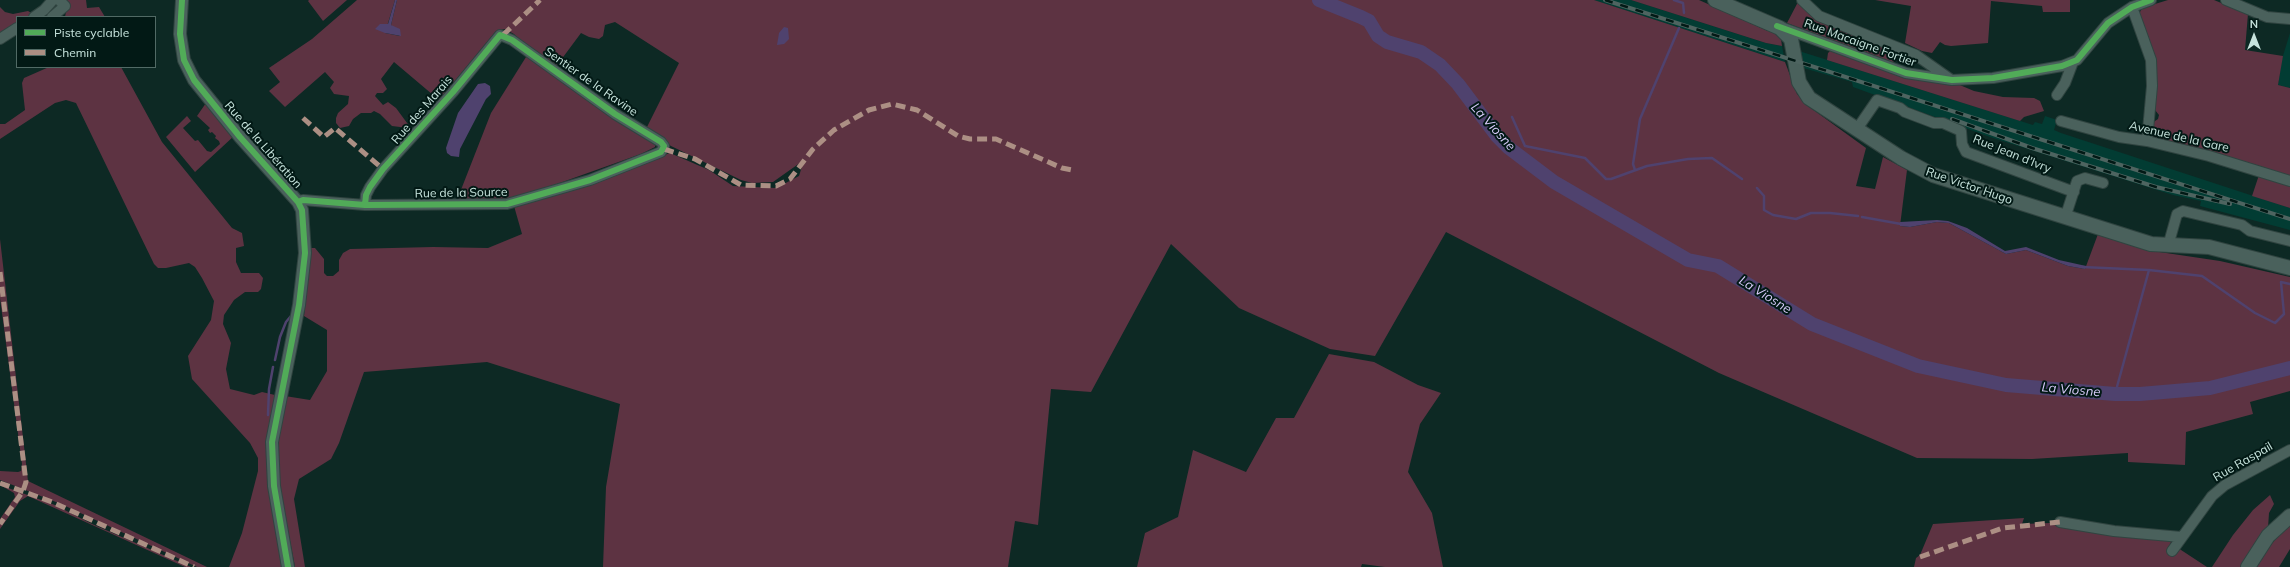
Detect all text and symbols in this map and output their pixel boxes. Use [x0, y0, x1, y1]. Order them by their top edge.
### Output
legend [16, 16, 156, 68]
street label: Rue Macaigne Fortier [1802, 16, 1918, 70]
north arrow [2234, 16, 2274, 56]
text: N [2250, 17, 2258, 31]
text: Piste cyclable [54, 25, 129, 40]
street label: Sentier de la Ravine [542, 44, 640, 120]
text: Chemin [54, 45, 96, 60]
street label: Rue des Marais [389, 73, 455, 147]
street label: Rue de la Libération [221, 99, 305, 191]
water label: La Viosne [1467, 100, 1519, 154]
street label: Avenue de la Gare [2128, 119, 2230, 155]
street label: Rue Jean d'Ivry [1971, 132, 2053, 176]
street label: Rue Victor Hugo [1924, 164, 2014, 208]
street label: Rue de la Source [414, 185, 508, 201]
water label: La Viosne [1736, 273, 1794, 317]
water label: La Viosne [2041, 380, 2101, 400]
street label: Rue Raspail [2211, 439, 2275, 485]

